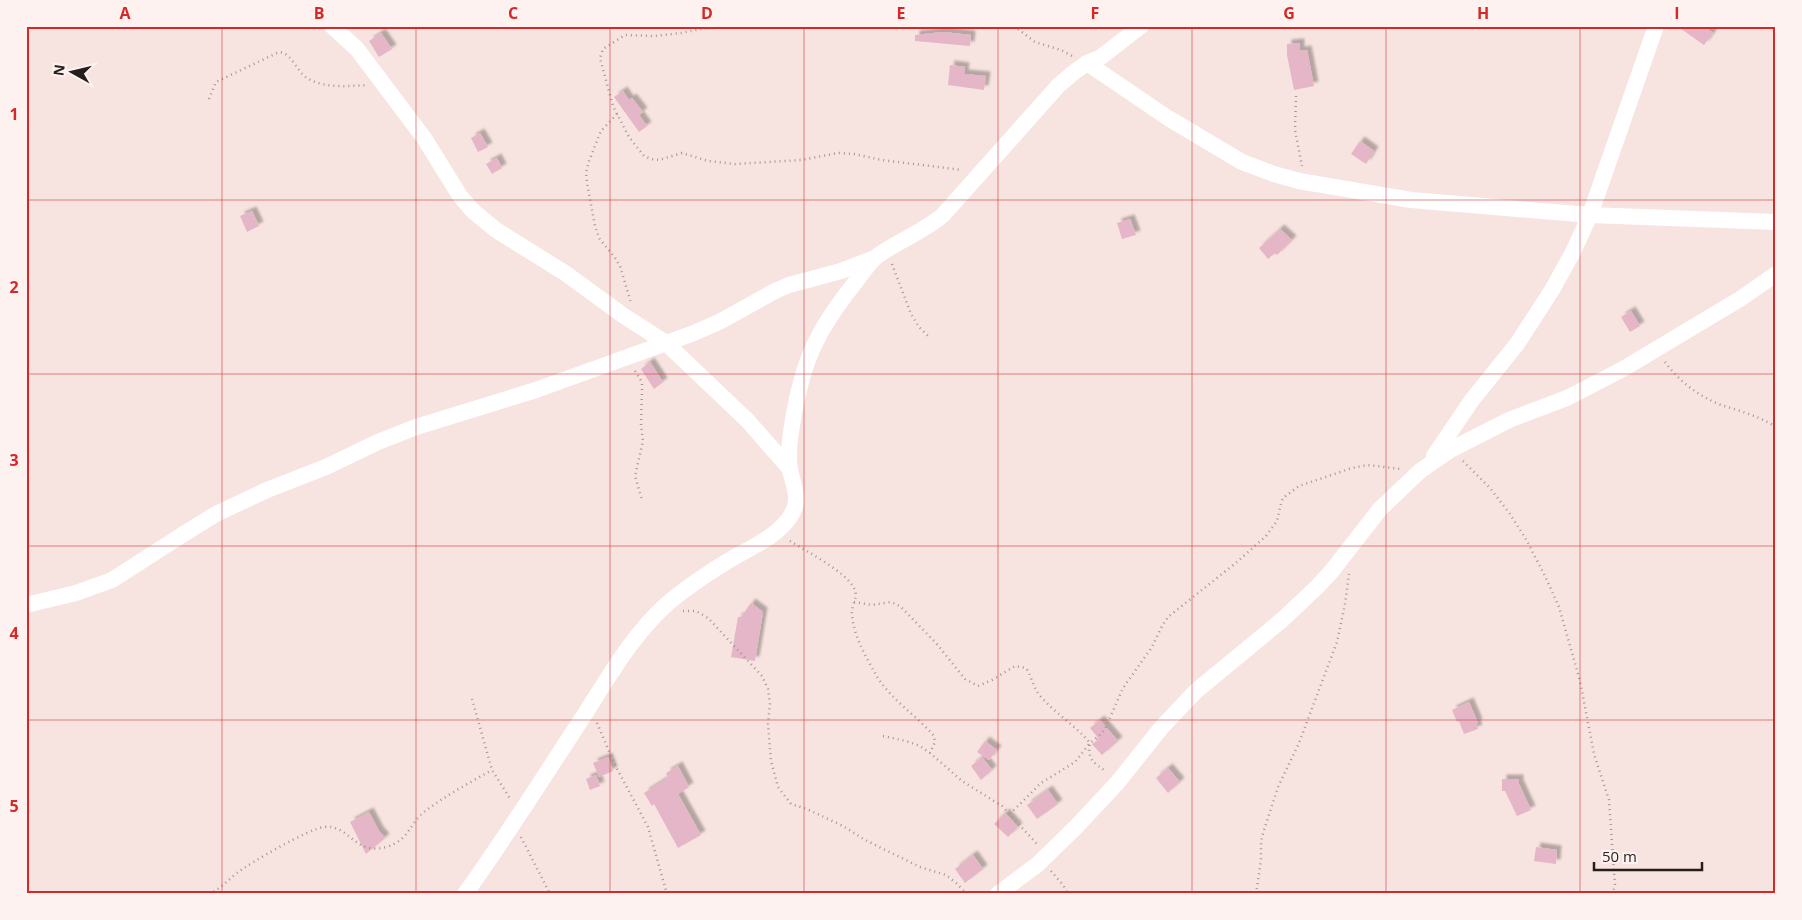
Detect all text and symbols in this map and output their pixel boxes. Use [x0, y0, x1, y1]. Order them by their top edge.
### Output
text: A [119, 2, 131, 24]
text: B [314, 2, 324, 24]
text: C [508, 2, 518, 24]
text: D [701, 2, 713, 24]
text: E [897, 2, 906, 24]
text: F [1091, 2, 1099, 24]
text: G [1283, 2, 1295, 24]
text: H [1477, 2, 1489, 24]
text: I [1674, 2, 1680, 24]
north arrow [48, 48, 98, 98]
text: N [48, 63, 69, 77]
text: 1 [9, 103, 19, 125]
text: 2 [9, 276, 19, 298]
text: 3 [9, 449, 19, 471]
text: 4 [9, 622, 19, 644]
text: 5 [9, 795, 19, 817]
scale bar [1594, 840, 1702, 872]
text: 50 m [1602, 846, 1637, 866]

